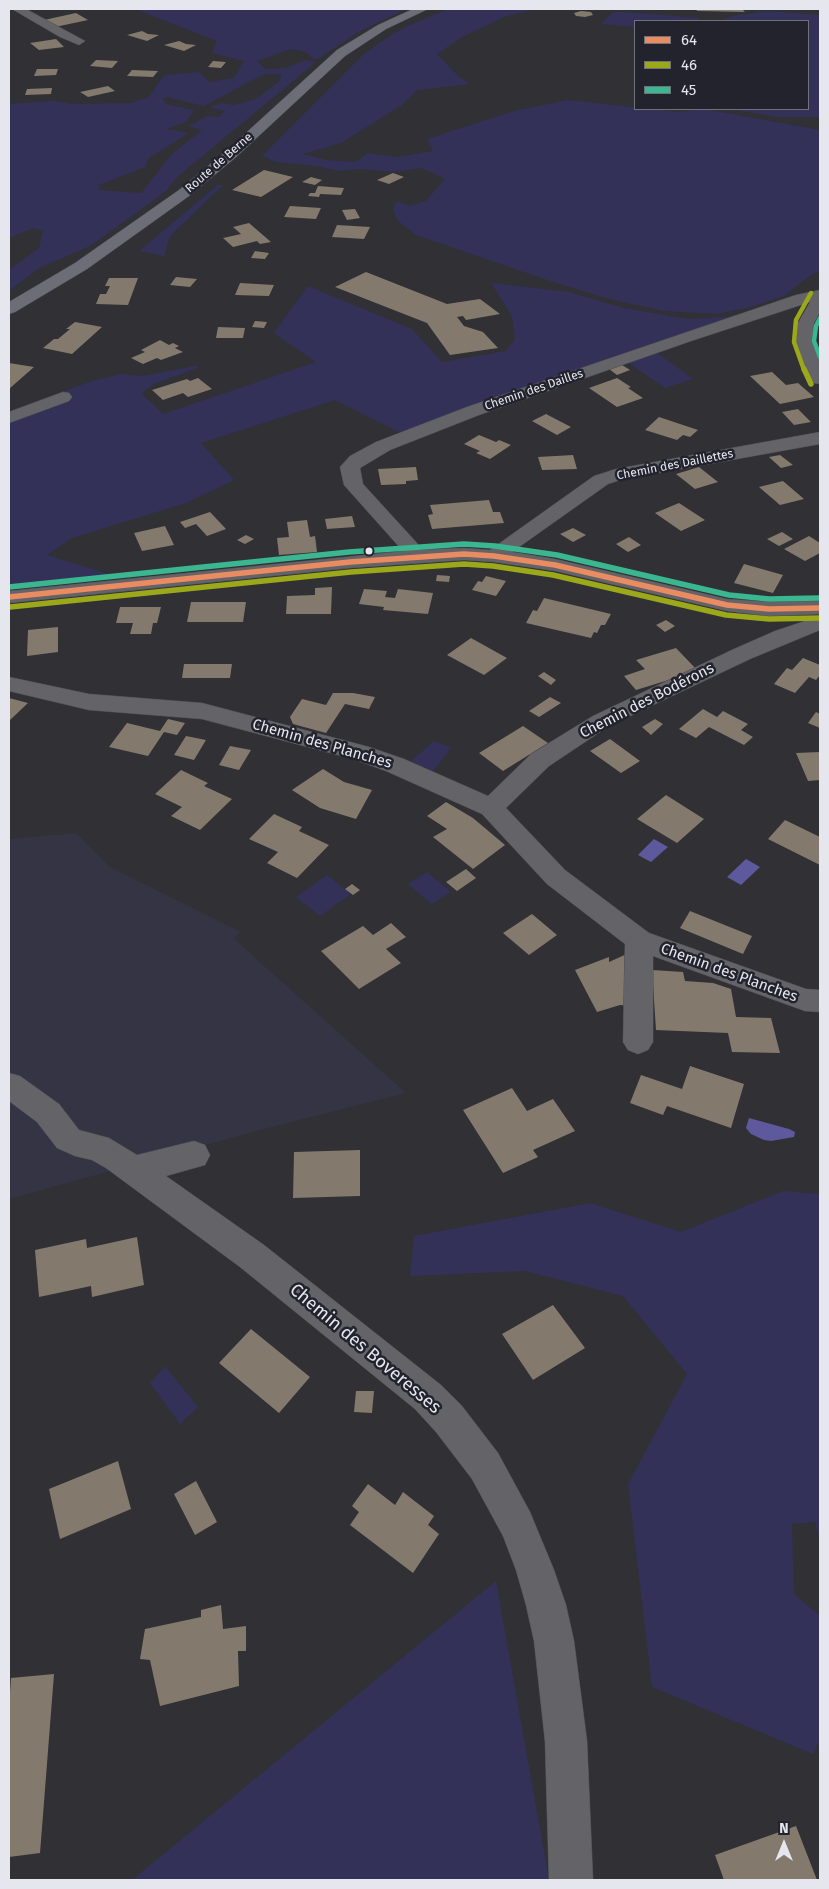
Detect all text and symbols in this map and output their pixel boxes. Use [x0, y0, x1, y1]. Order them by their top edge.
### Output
legend [634, 20, 809, 110]
text: 64 [681, 31, 697, 49]
text: 46 [681, 56, 697, 74]
text: 45 [681, 81, 696, 99]
street label: Route de Berne [183, 130, 255, 196]
street label: Chemin des Dailles [483, 366, 585, 414]
street label: Chemin des Daillettes [616, 447, 734, 483]
unlabelled marker [364, 546, 374, 556]
street label: Chemin des Bodérons [577, 659, 717, 743]
street label: Chemin des Planches [250, 715, 394, 773]
street label: Chemin des Planches [658, 940, 800, 1006]
street label: Chemin des Boveresses [285, 1279, 445, 1419]
north arrow [759, 1819, 809, 1869]
text: N [779, 1820, 789, 1837]

